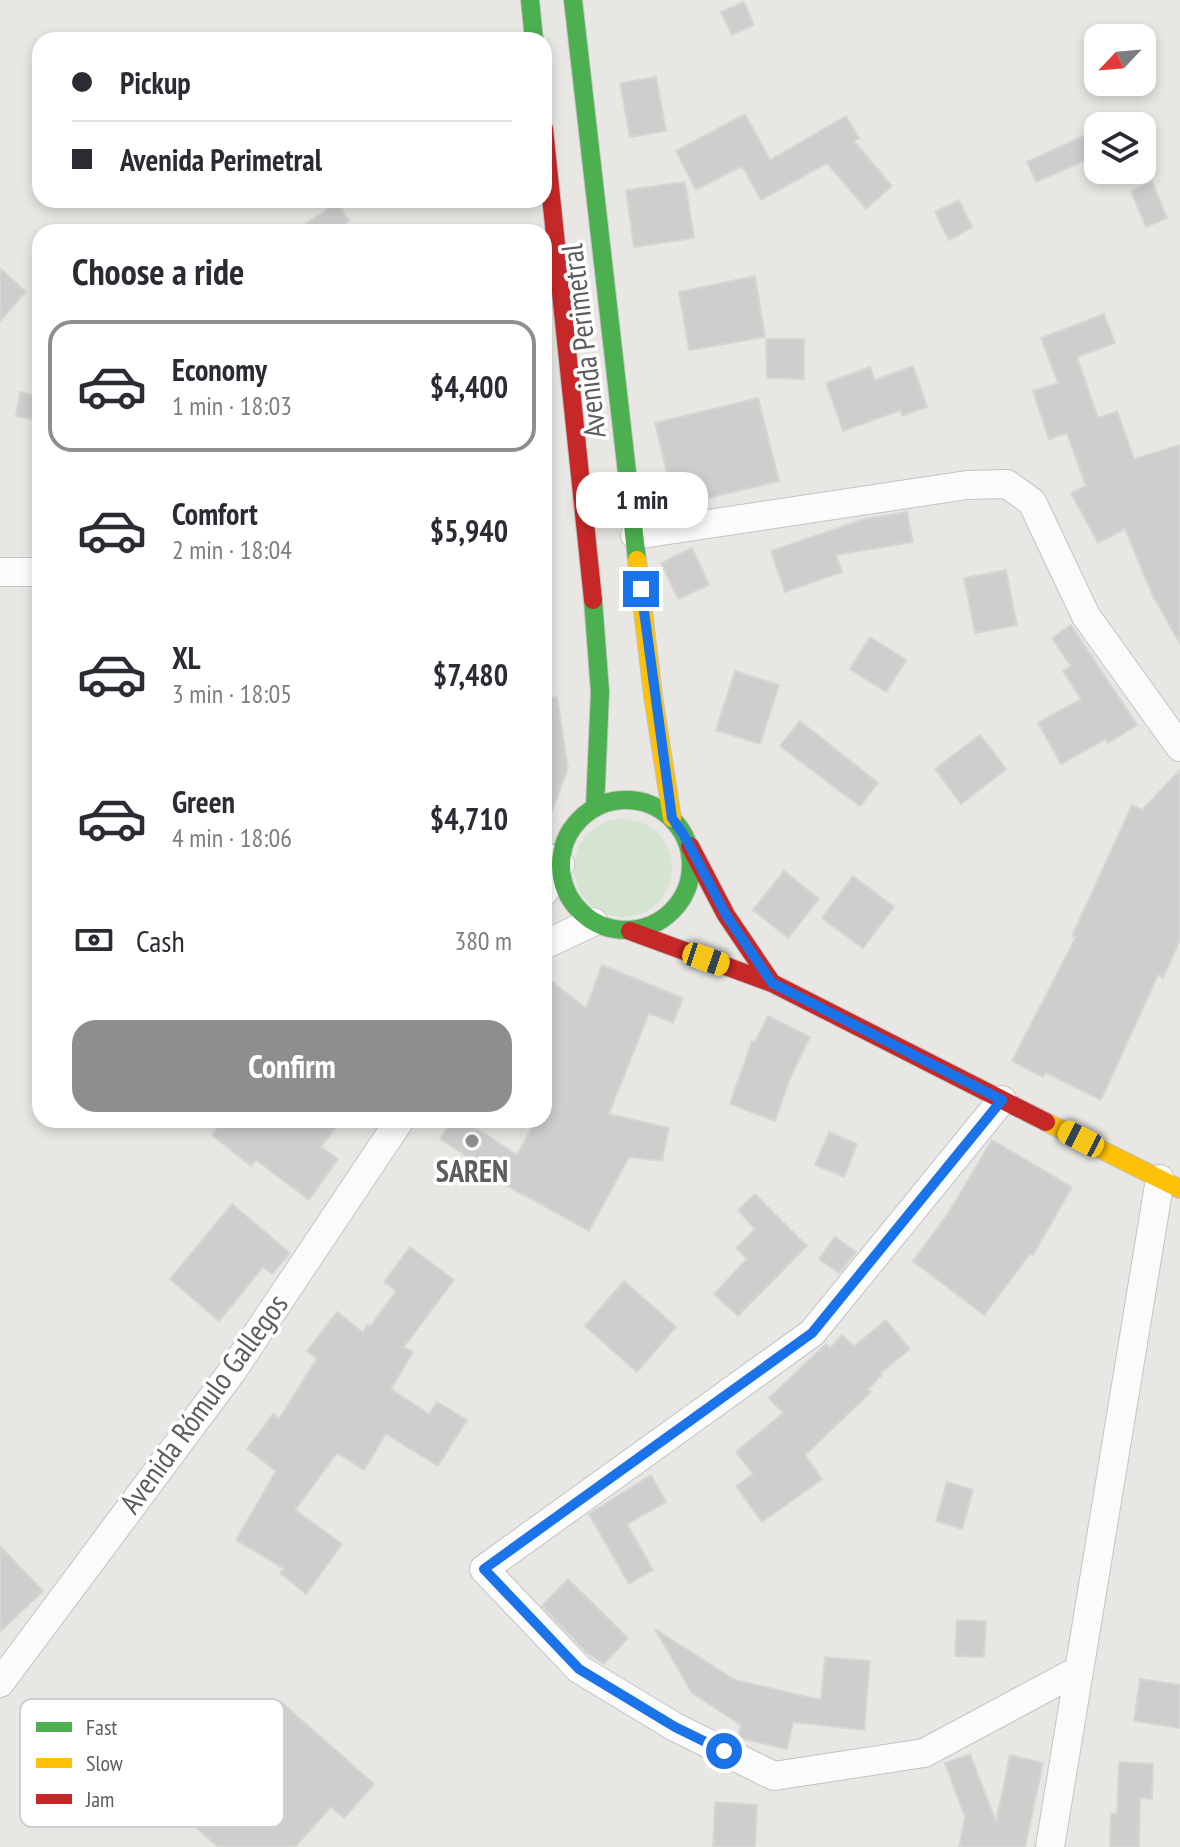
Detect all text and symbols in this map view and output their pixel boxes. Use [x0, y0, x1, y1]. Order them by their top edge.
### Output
north arrow [1084, 24, 1156, 96]
map controls [1084, 24, 1156, 184]
text: Pickup [120, 63, 191, 102]
button: layers [1084, 112, 1156, 184]
text: Avenida Perimetral [120, 140, 322, 179]
street label: Avenida Perimetral [551, 242, 614, 441]
text: Choose a ride [72, 248, 244, 295]
icon: car [76, 350, 148, 422]
text: Economy [172, 350, 267, 389]
text: $4,400 [430, 367, 508, 406]
text: 1 min · 18:03 [172, 389, 292, 422]
callout: 1 min [575, 473, 707, 529]
text: 1 min [616, 483, 668, 516]
icon: car [76, 494, 148, 566]
text: Comfort [172, 494, 258, 533]
text: $5,940 [430, 511, 508, 550]
text: 2 min · 18:04 [172, 533, 292, 566]
route end [623, 571, 659, 607]
icon: car [76, 638, 148, 710]
text: XL [172, 638, 201, 677]
text: $7,480 [433, 655, 508, 694]
text: 3 min · 18:05 [172, 677, 292, 710]
icon: car [76, 782, 148, 854]
text: Green [172, 782, 235, 821]
text: $4,710 [430, 799, 508, 838]
text: 4 min · 18:06 [172, 821, 292, 854]
icon: cash [72, 918, 116, 962]
text: Cash [136, 921, 185, 960]
text: 380 m [454, 924, 512, 957]
car [679, 940, 733, 978]
button: Confirm [72, 1020, 512, 1112]
car [1054, 1117, 1108, 1161]
marker: SAREN [463, 1132, 481, 1150]
place label: SAREN [436, 1151, 508, 1190]
street label: Avenida Rómulo Gallegos [110, 1286, 296, 1521]
legend [20, 1699, 284, 1827]
text: Fast [86, 1713, 117, 1741]
route start [706, 1733, 742, 1769]
text: Slow [86, 1749, 123, 1777]
text: Jam [85, 1785, 114, 1813]

